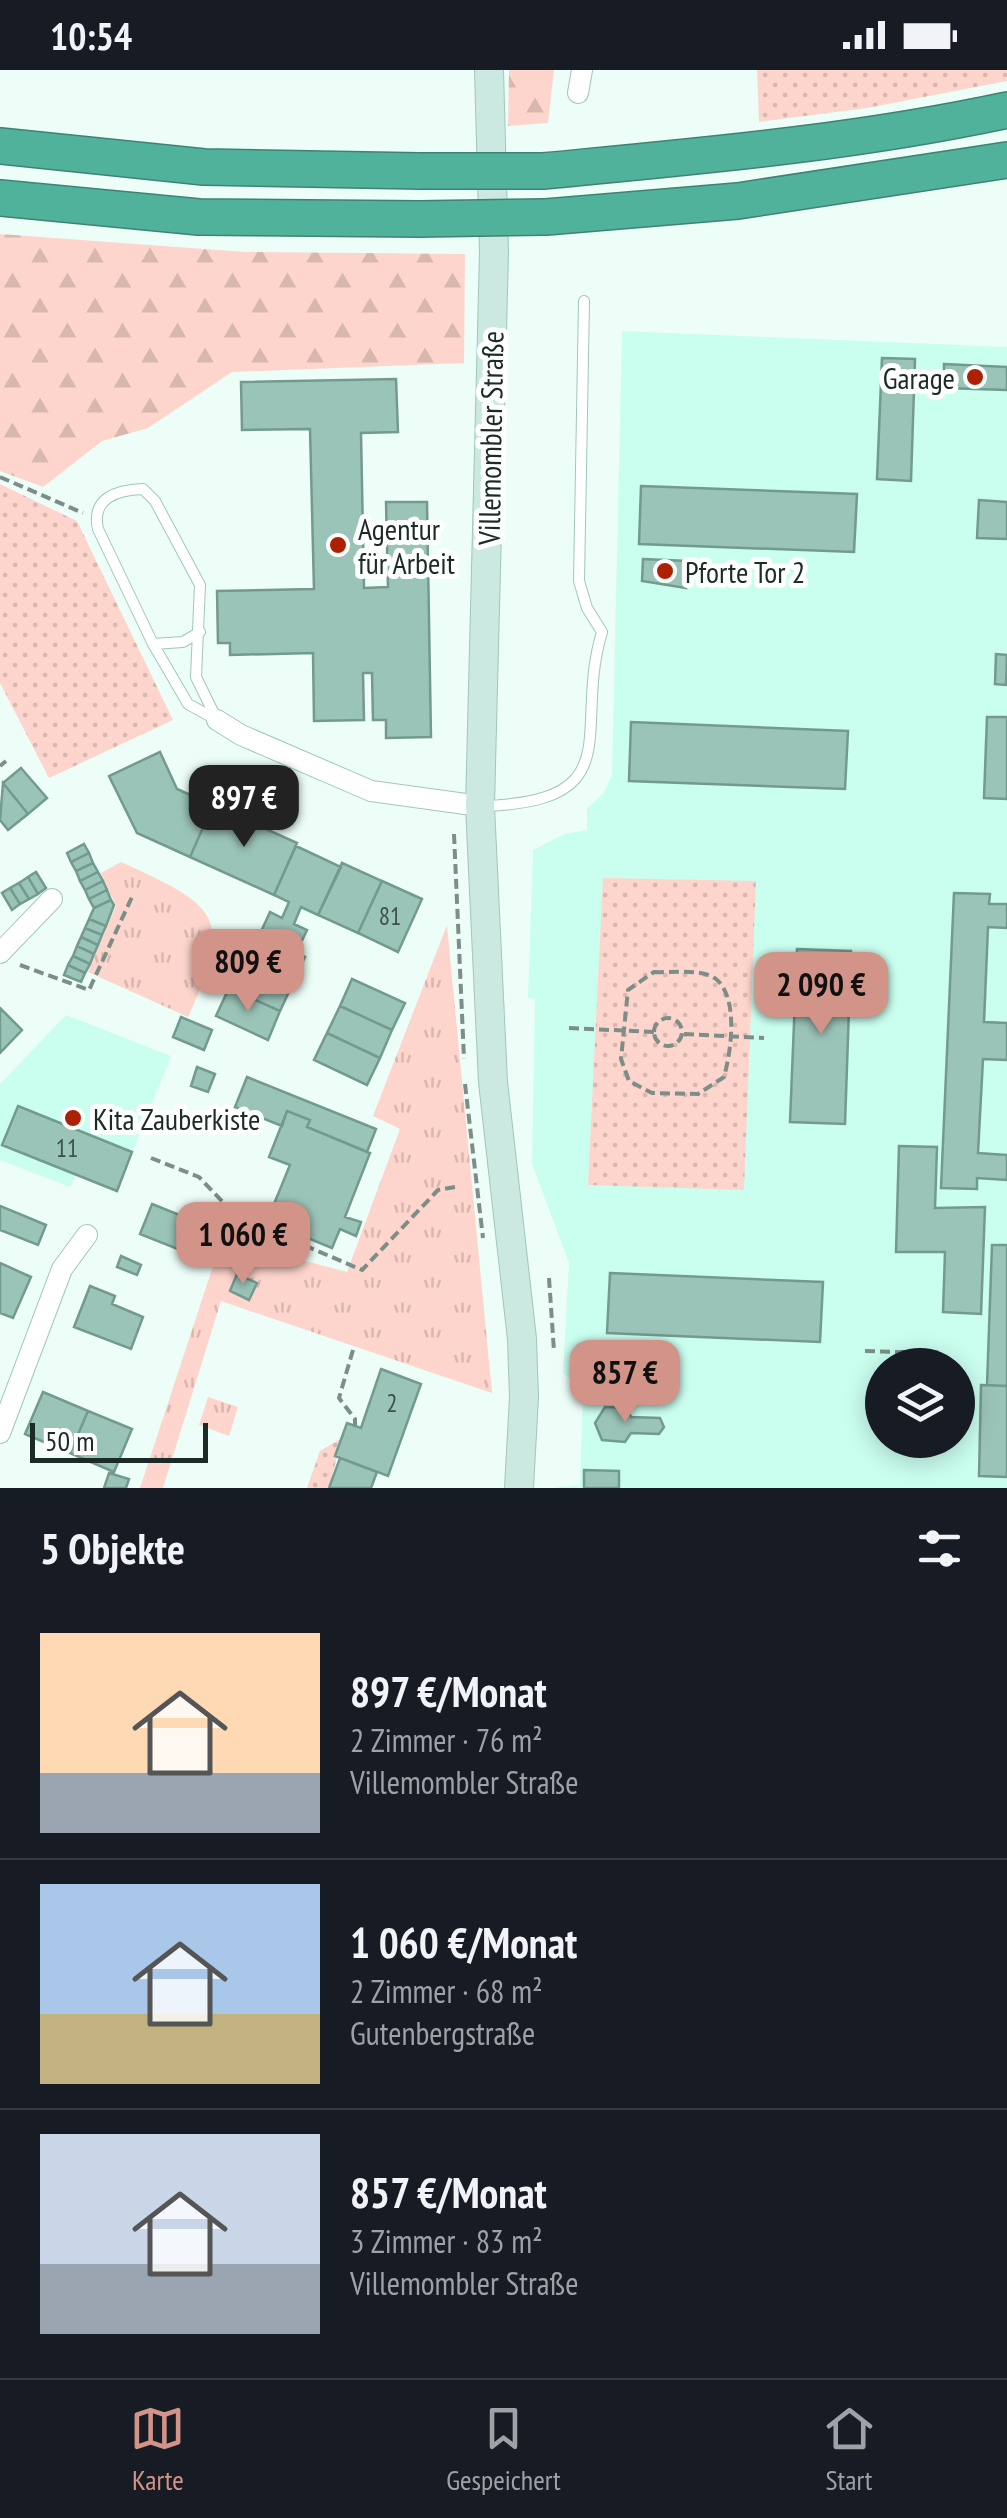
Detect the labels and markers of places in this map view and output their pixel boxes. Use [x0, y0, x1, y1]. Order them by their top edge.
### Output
place label: Garage [883, 358, 955, 397]
marker: Garage [964, 366, 986, 388]
place label: Agentur für Arbeit [358, 509, 456, 582]
marker: Agentur für Arbeit [327, 534, 349, 556]
place label: Pforte Tor 2 [685, 552, 805, 591]
marker: Pforte Tor 2 [654, 560, 676, 582]
pin: 897 € [174, 765, 314, 850]
pin: 809 € [178, 929, 318, 1014]
pin: 2 090 € [729, 952, 913, 1037]
place label: Kita Zauberkiste [93, 1099, 260, 1138]
marker: Kita Zauberkiste [62, 1107, 84, 1129]
pin: 1 060 € [151, 1202, 335, 1287]
pin: 857 € [555, 1340, 695, 1425]

